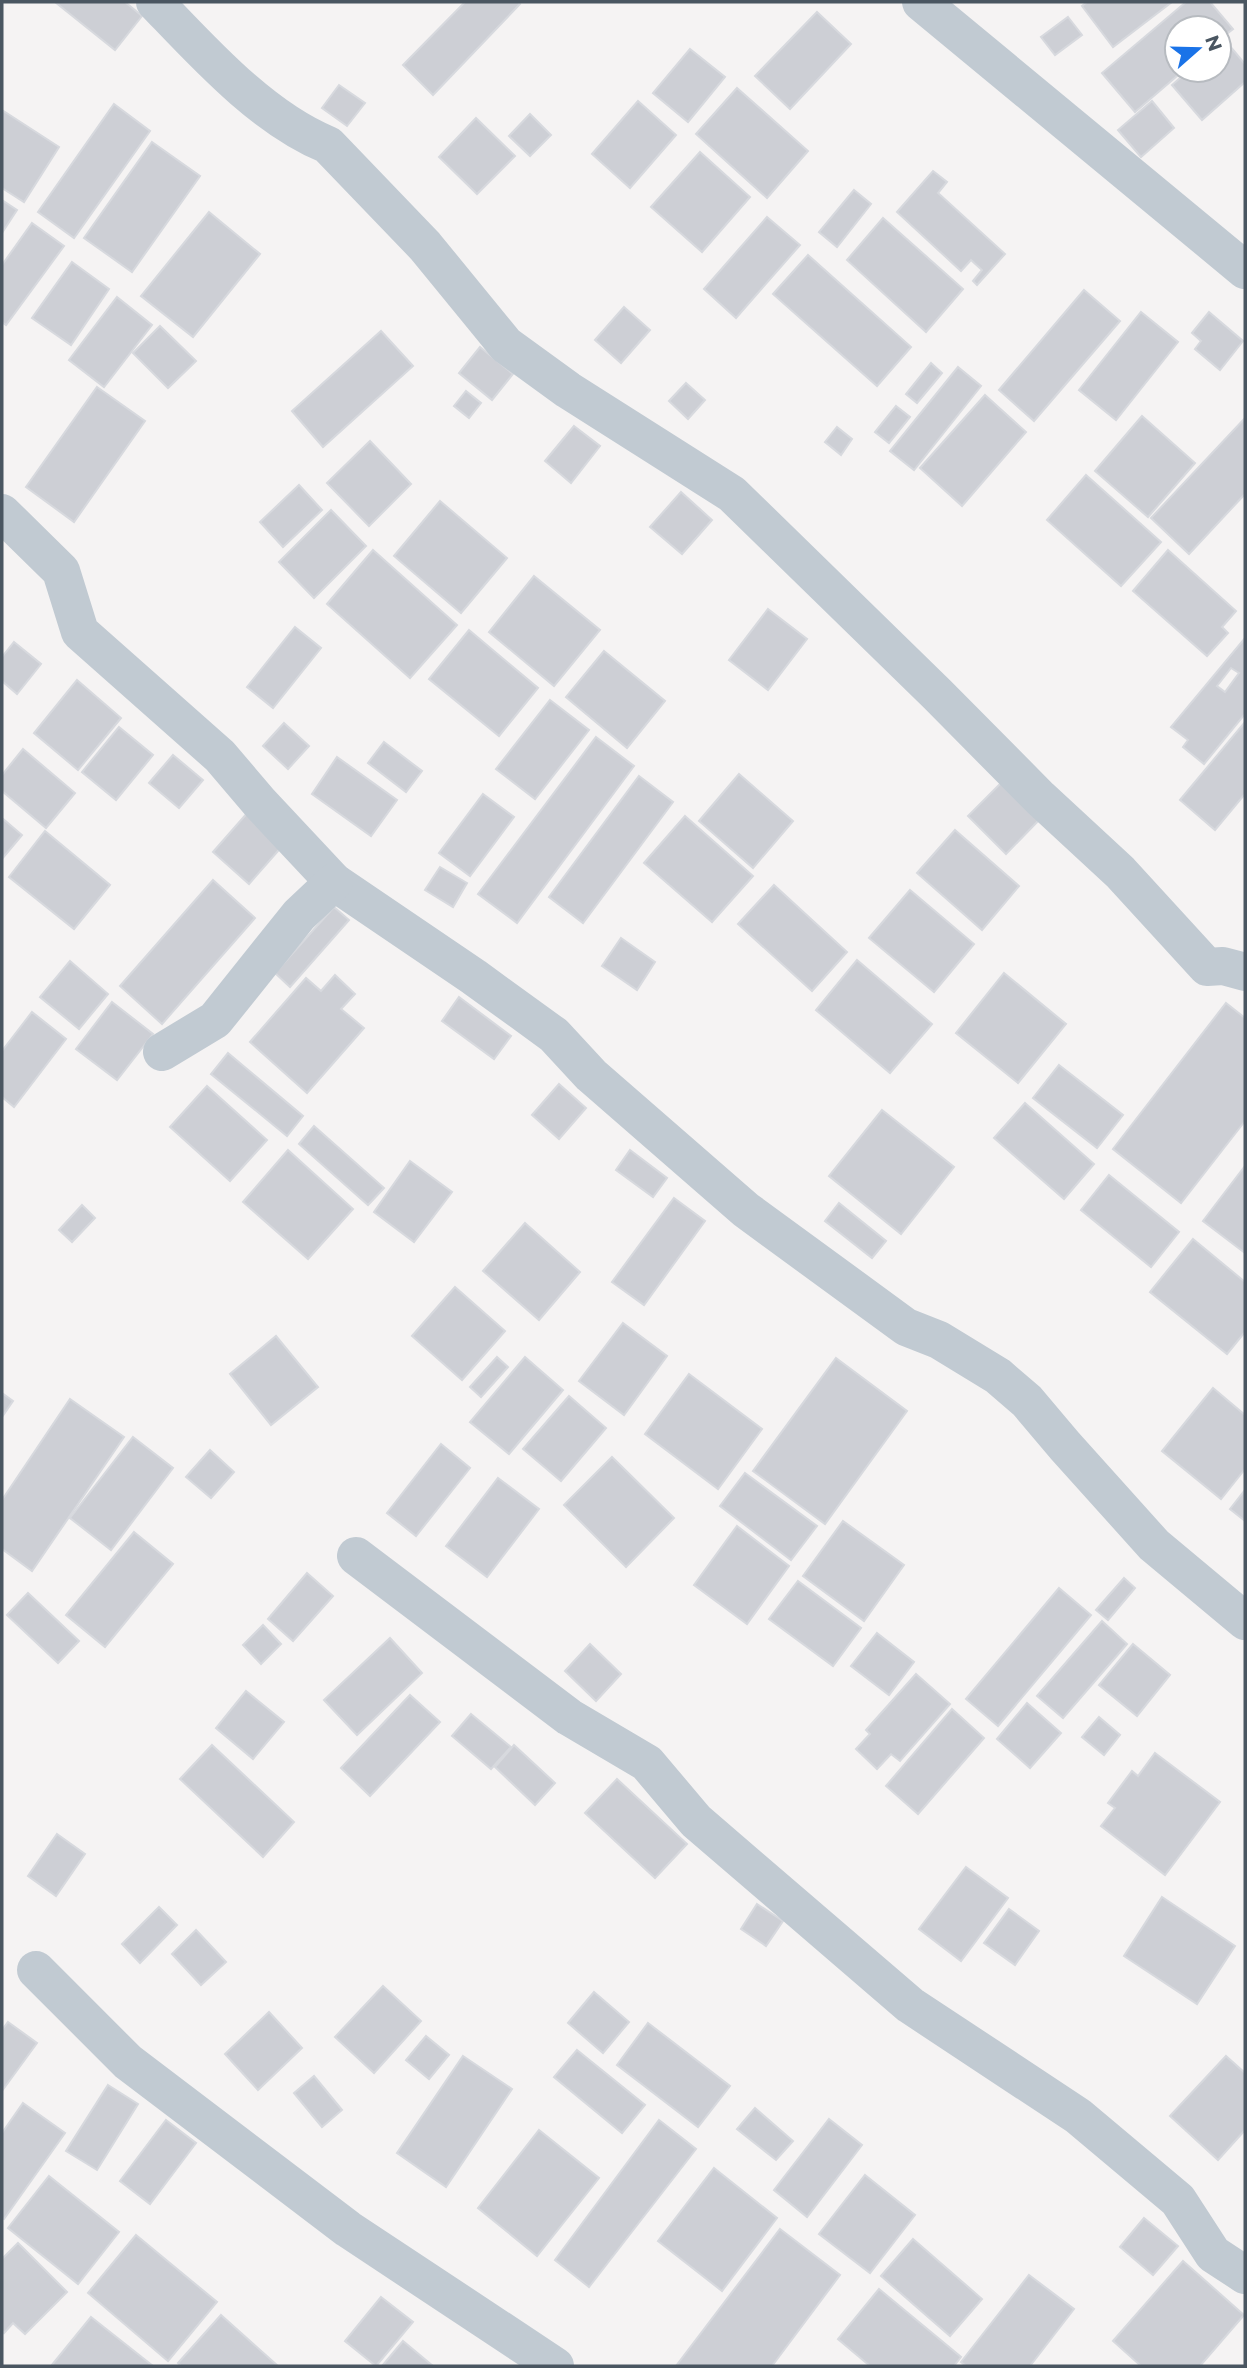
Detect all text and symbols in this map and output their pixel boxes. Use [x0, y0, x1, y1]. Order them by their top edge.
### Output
north arrow [1163, 14, 1233, 84]
text: N [1200, 32, 1227, 55]

